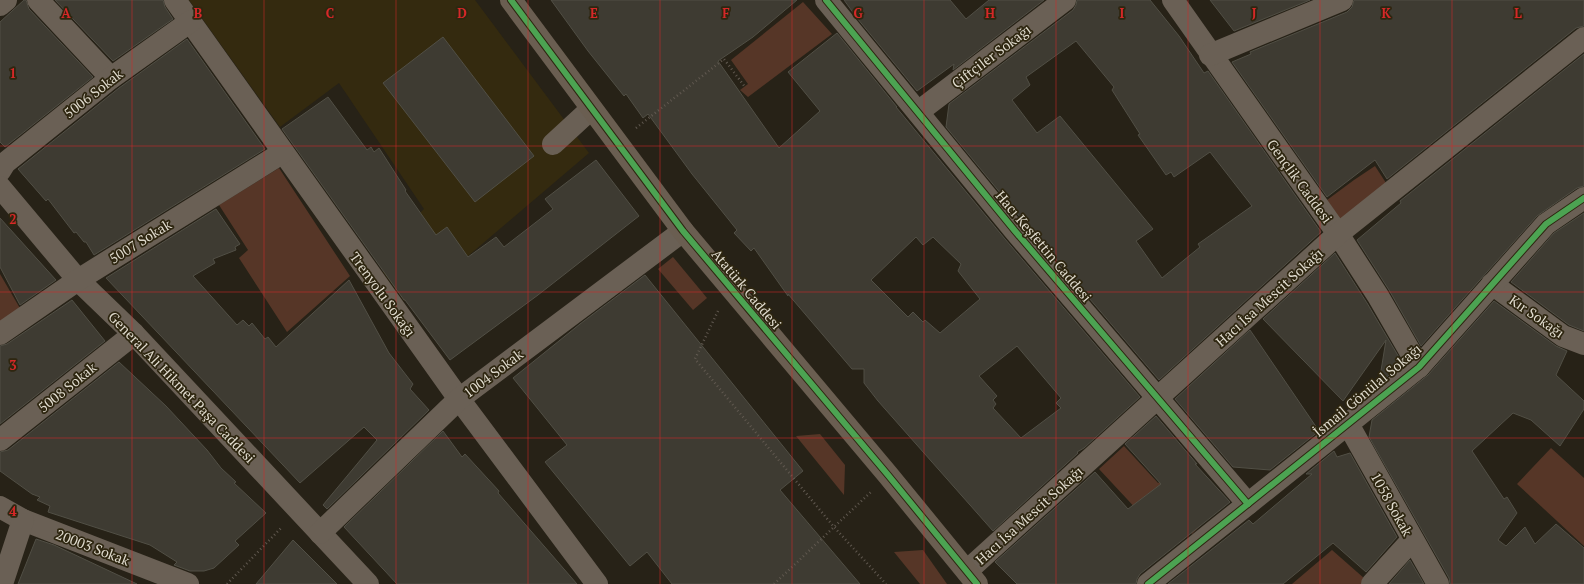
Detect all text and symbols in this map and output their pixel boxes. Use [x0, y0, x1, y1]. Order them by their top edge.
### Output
text: A [61, 4, 71, 22]
text: B [194, 4, 202, 22]
text: C [326, 4, 334, 22]
text: D [457, 4, 467, 22]
text: E [590, 4, 598, 22]
text: F [722, 4, 730, 22]
text: G [853, 4, 863, 22]
text: H [985, 4, 995, 22]
text: I [1120, 4, 1125, 22]
text: J [1252, 4, 1257, 22]
text: K [1381, 4, 1391, 22]
text: L [1514, 4, 1522, 22]
street label: Çiftçiler Sokağı [947, 20, 1035, 92]
street label: 5006 Sokak [60, 63, 127, 122]
text: 1 [9, 64, 17, 82]
street label: Gençlik Caddesi [1263, 135, 1337, 227]
street label: Hacı Keşfettin Caddesi [992, 186, 1096, 306]
text: 2 [9, 210, 17, 228]
street label: 5007 Sokak [105, 214, 175, 268]
street label: Hacı İsa Mescit Sokağı [1211, 244, 1327, 350]
street label: Atatürk Caddesi [708, 245, 786, 333]
street label: Trenyolu Sokağı [346, 248, 420, 340]
street label: Kır Sokağı [1506, 290, 1568, 342]
street label: General Ali Hikmet Paşa Caddesi [104, 307, 260, 467]
street label: İsmail Gönülal Sokağı [1309, 339, 1425, 441]
street label: 1004 Sokak [459, 344, 527, 402]
text: 3 [9, 356, 17, 374]
street label: 5008 Sokak [34, 357, 101, 416]
street label: Hacı İsa Mescit Sokağı [971, 462, 1087, 568]
street label: 1058 Sokak [1367, 469, 1418, 540]
text: 4 [9, 502, 17, 520]
street label: 20003 Sokak [53, 524, 133, 570]

